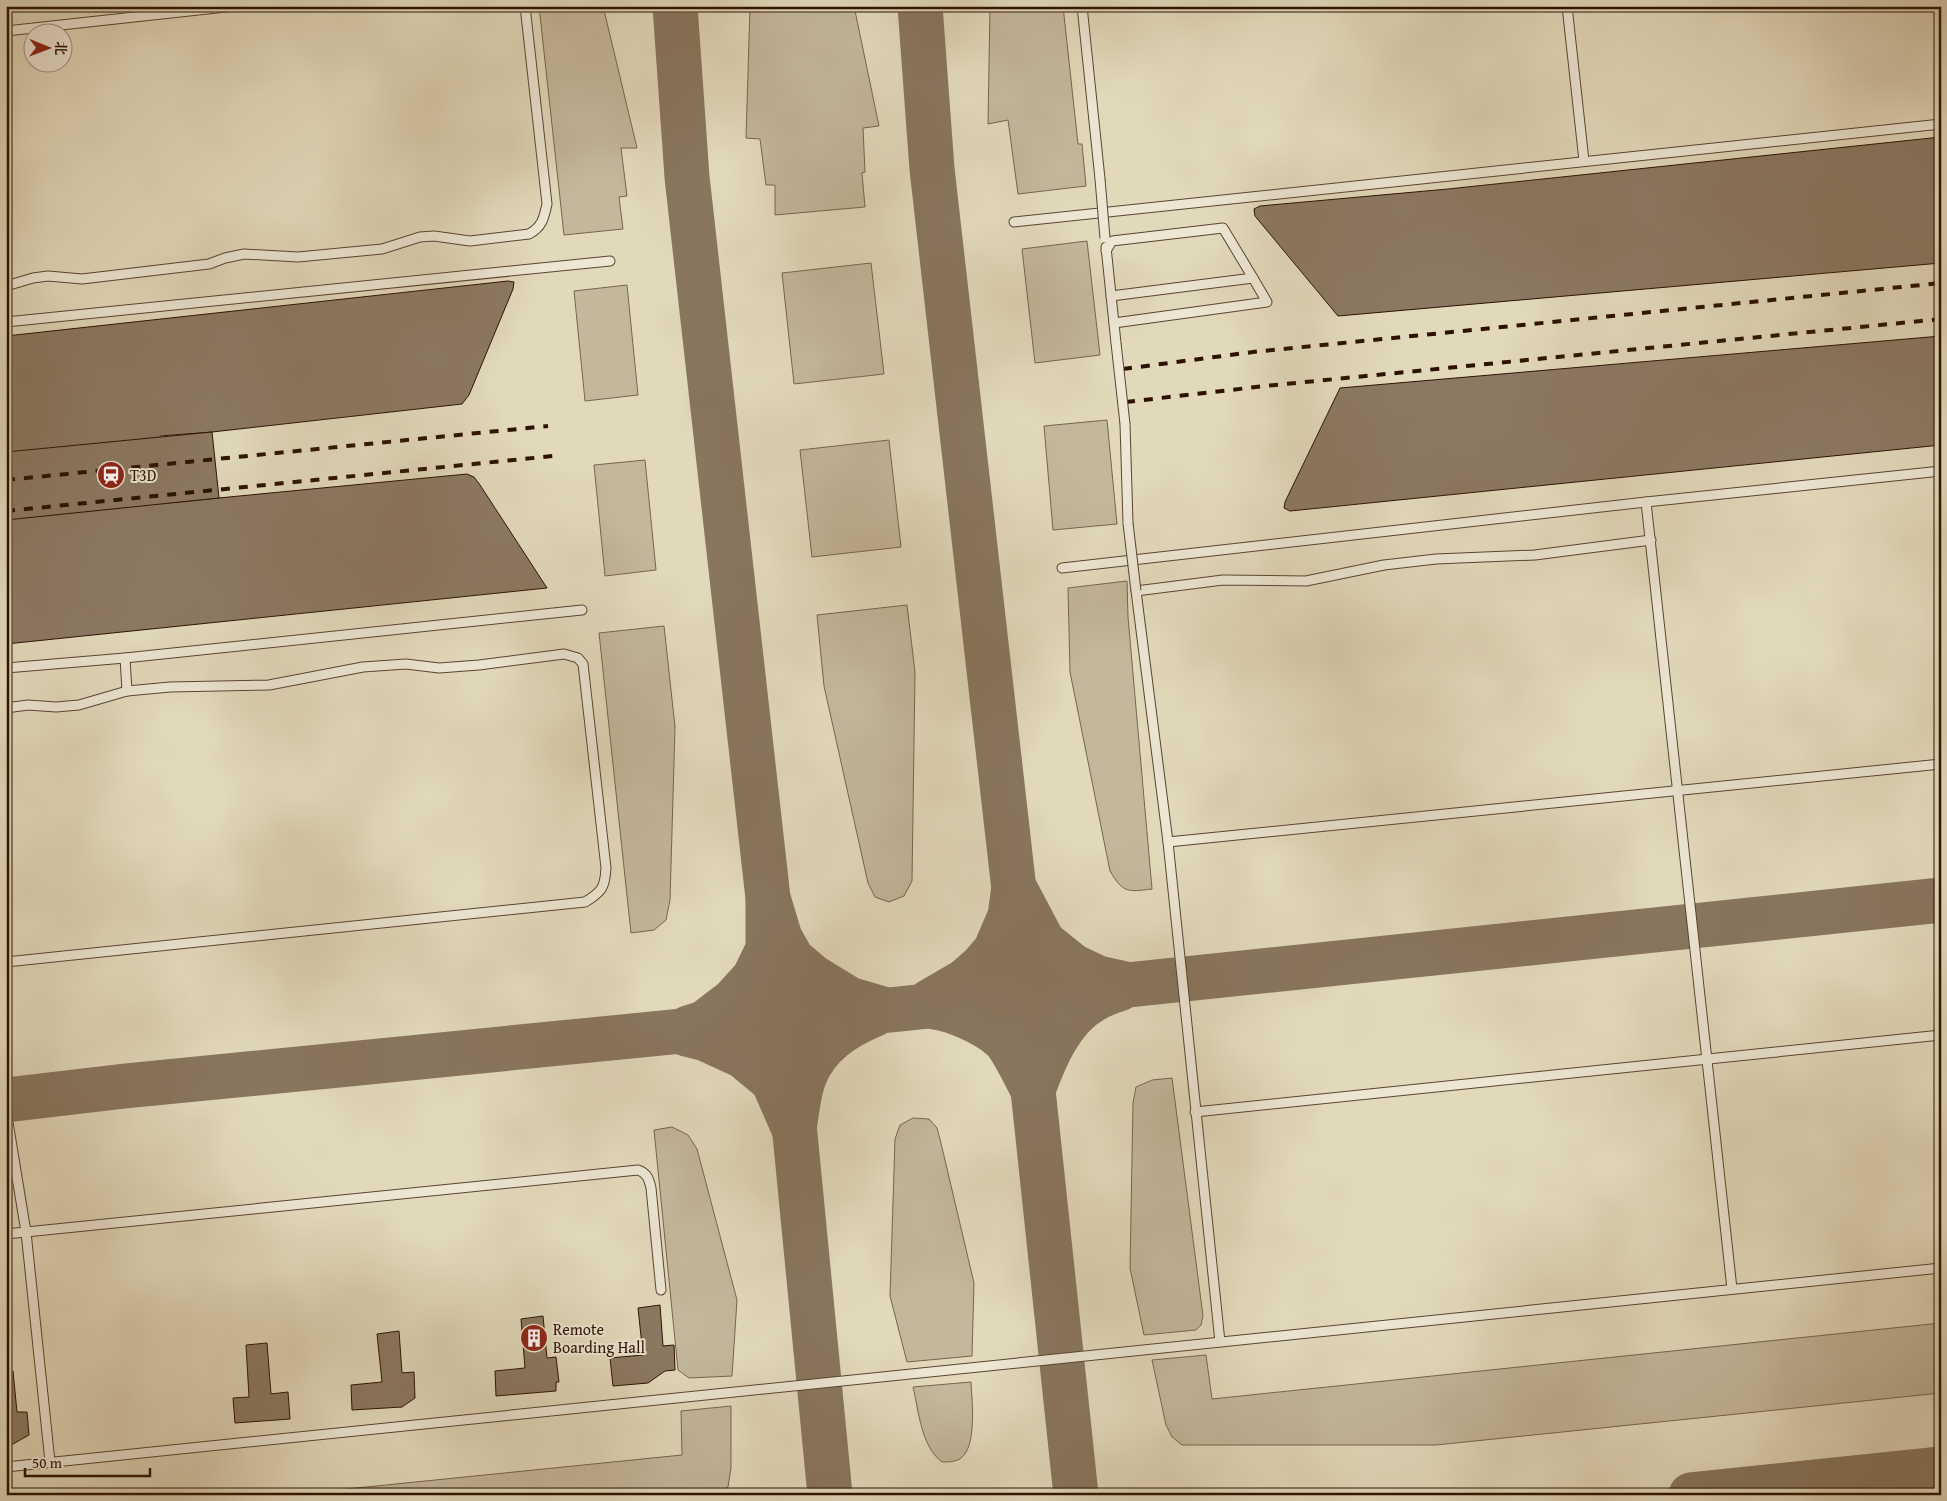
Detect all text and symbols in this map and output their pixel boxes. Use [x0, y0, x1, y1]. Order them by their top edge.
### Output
north arrow [22, 22, 72, 72]
text: 北 [51, 41, 71, 55]
station icon: T3D [96, 460, 126, 490]
place label: T3D [130, 463, 157, 487]
place label: Remote Boarding Hall [553, 1317, 645, 1359]
building icon: Remote Boarding Hall [519, 1323, 549, 1353]
scale bar [25, 1446, 150, 1478]
text: 50 m [32, 1452, 63, 1473]

